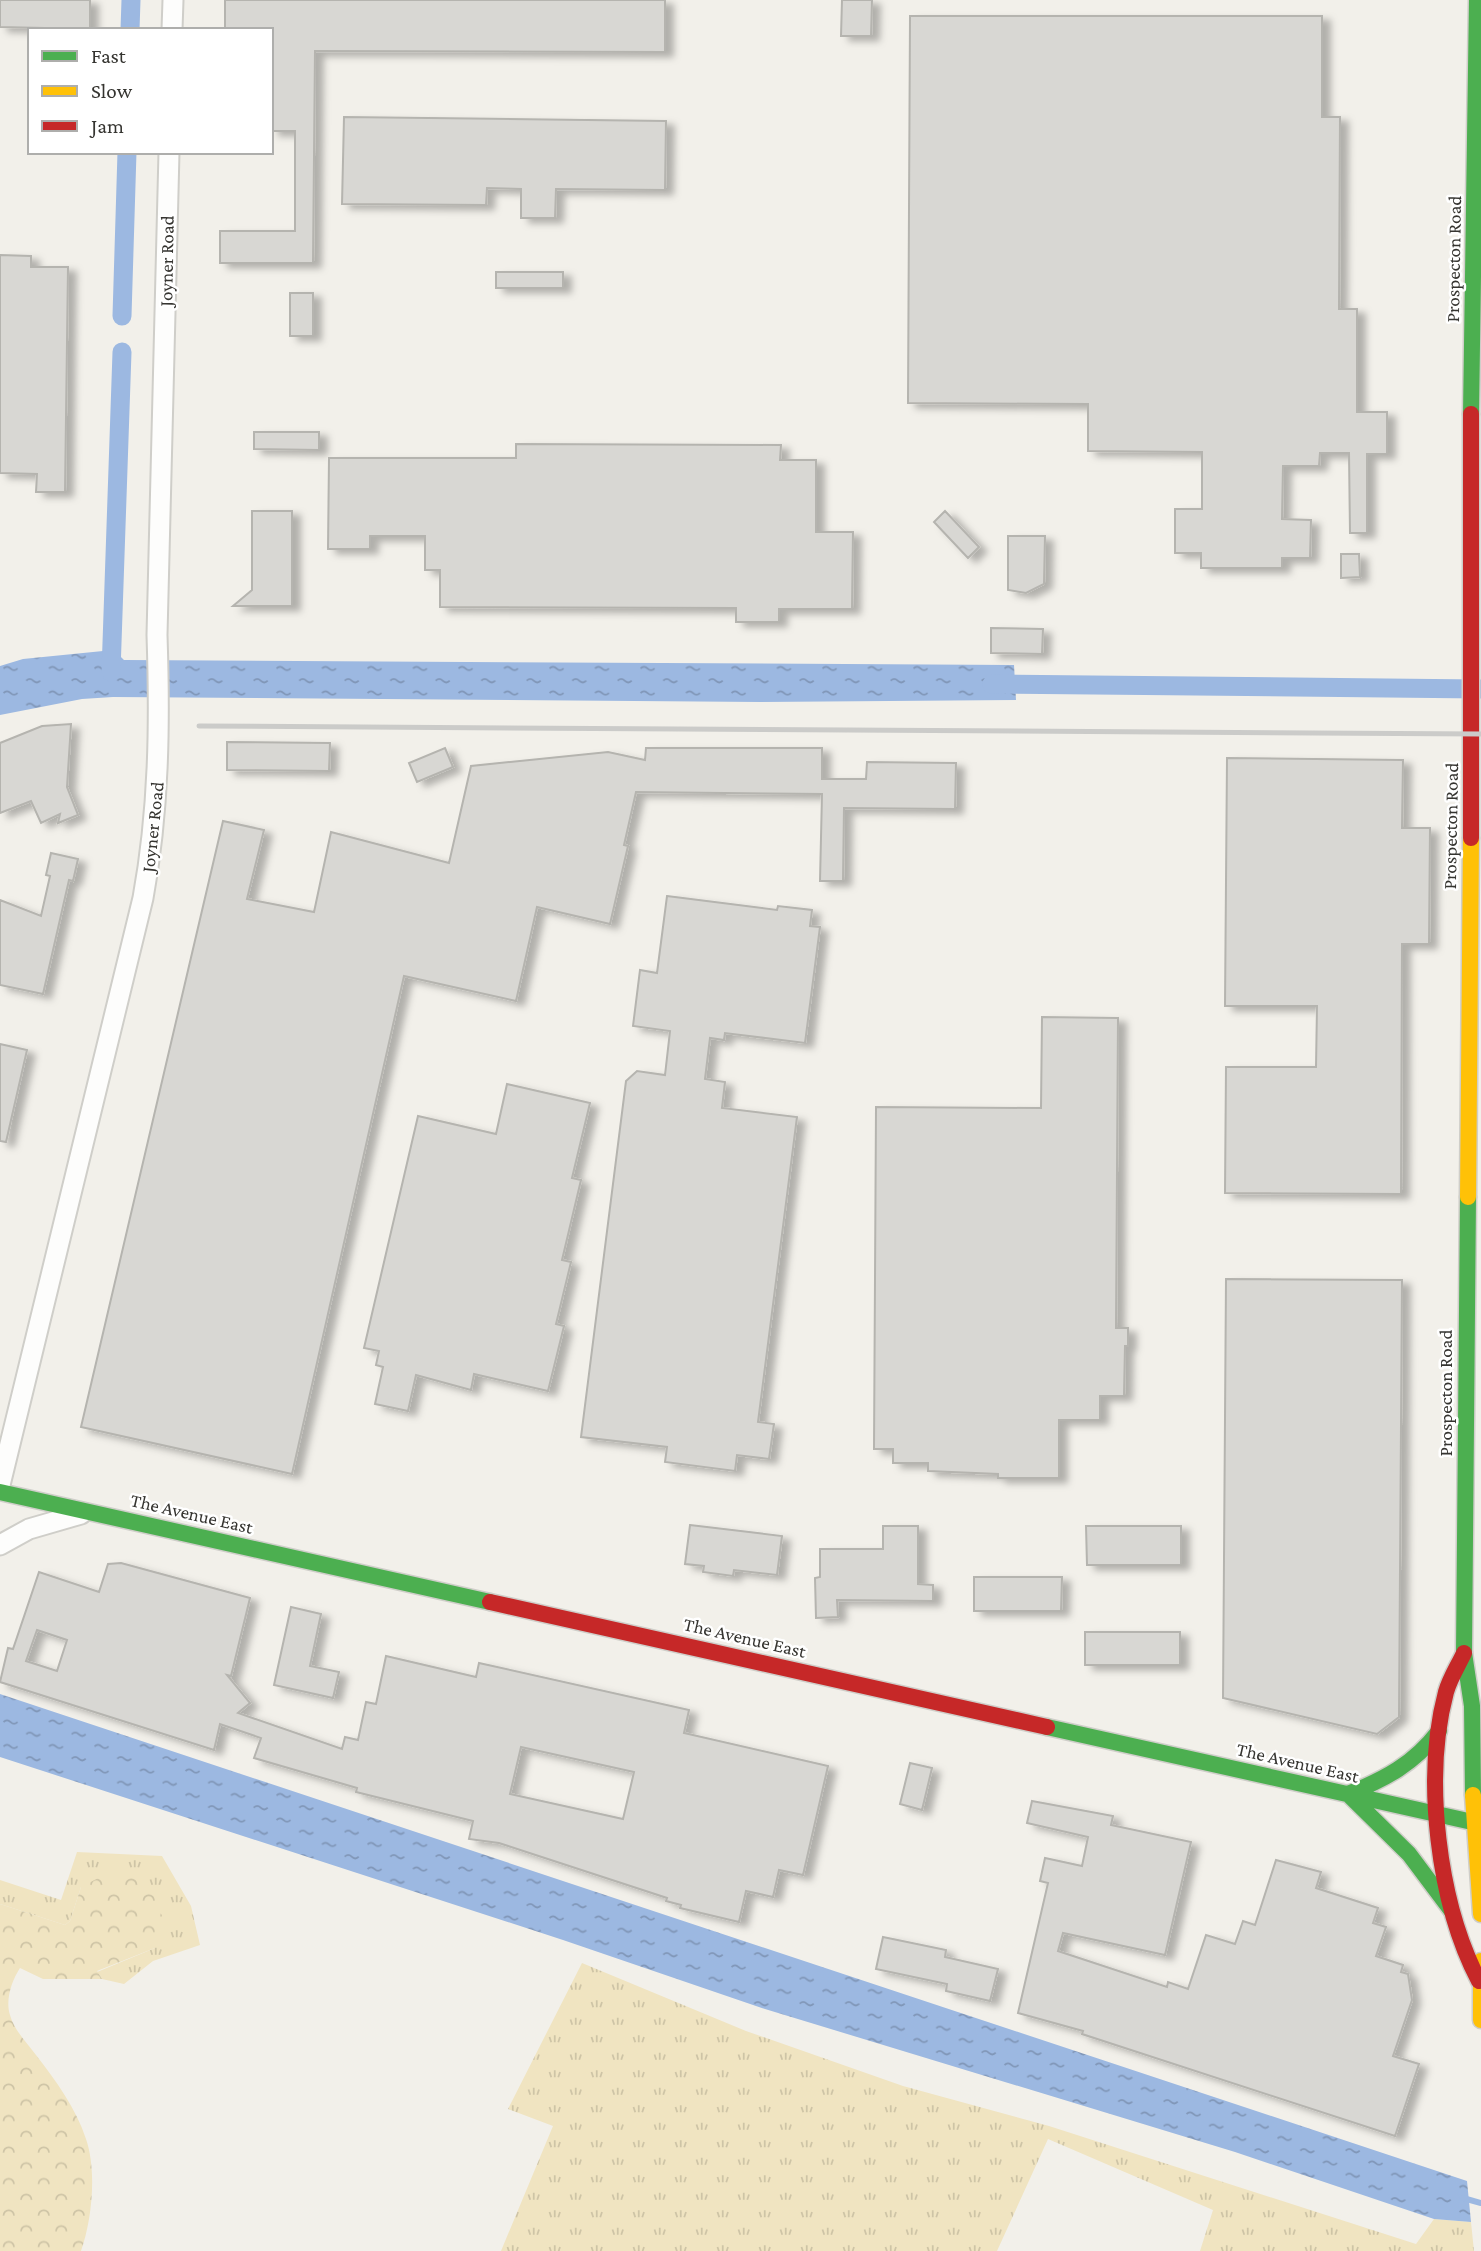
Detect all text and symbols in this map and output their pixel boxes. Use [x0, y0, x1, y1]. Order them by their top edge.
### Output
legend [28, 28, 273, 154]
text: Fast [91, 44, 127, 68]
text: Slow [91, 79, 133, 103]
text: Jam [89, 114, 124, 138]
street label: Prospecton Road [1442, 195, 1465, 323]
street label: Joyner Road [155, 215, 178, 309]
street label: Prospecton Road [1439, 762, 1462, 890]
street label: Joyner Road [137, 781, 168, 875]
street label: Prospecton Road [1435, 1330, 1456, 1456]
street label: The Avenue East [129, 1489, 256, 1538]
street label: The Avenue East [682, 1613, 809, 1662]
street label: The Avenue East [1235, 1738, 1362, 1787]

